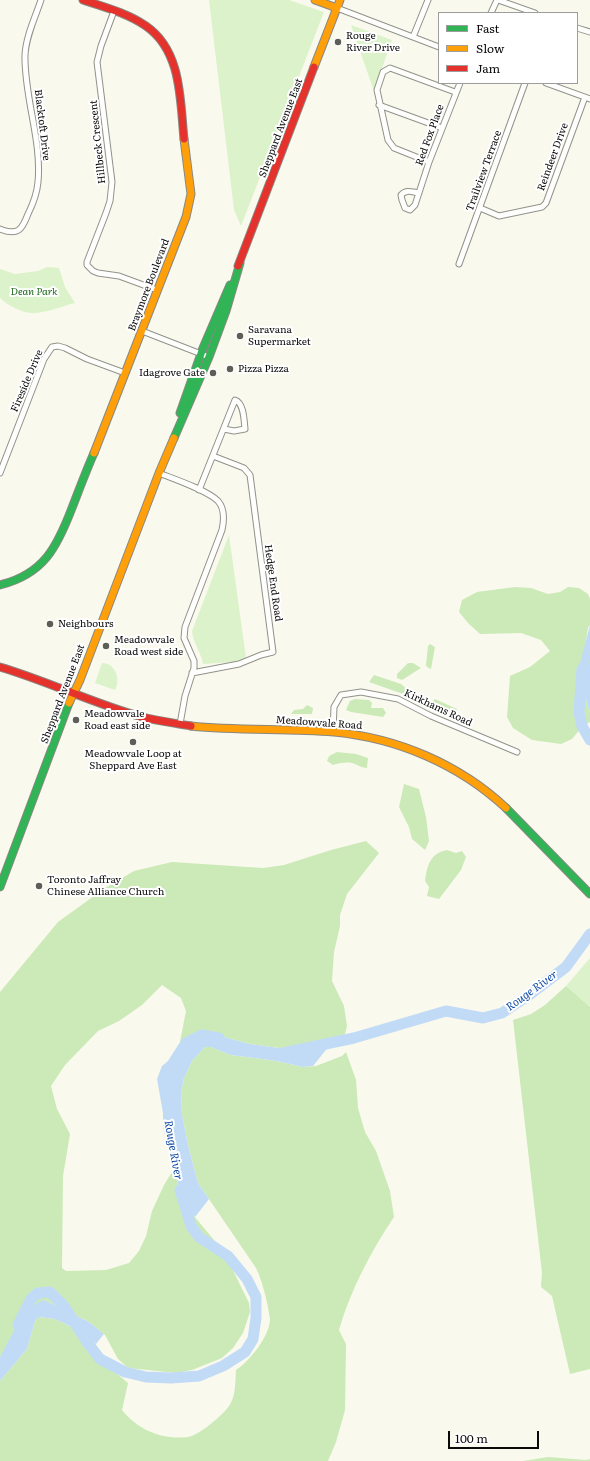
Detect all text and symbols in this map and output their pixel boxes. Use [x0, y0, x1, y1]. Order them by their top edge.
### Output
legend [438, 12, 578, 84]
text: Fast [476, 19, 499, 37]
place label: Rouge River Drive [346, 30, 400, 54]
marker: Rouge River Drive [333, 37, 343, 47]
text: Slow [476, 39, 504, 57]
text: Jam [476, 59, 500, 77]
street label: Sheppard Avenue East [257, 77, 305, 179]
street label: Blacktoft Drive [32, 89, 52, 161]
street label: Hillbeck Crescent [88, 99, 108, 185]
street label: Red Fox Place [413, 103, 447, 167]
street label: Reindeer Drive [535, 121, 571, 193]
street label: Trailview Terrace [464, 129, 504, 213]
street label: Braymore Boulevard [126, 237, 172, 333]
park label: Dean Park [11, 286, 57, 298]
place label: Saravana Supermarket [248, 324, 311, 348]
marker: Saravana Supermarket [235, 331, 245, 341]
street label: Fireside Drive [8, 348, 46, 414]
place label: Pizza Pizza [238, 363, 289, 375]
marker: Pizza Pizza [225, 364, 235, 374]
place label: Idagrove Gate [139, 367, 205, 379]
marker: Idagrove Gate [208, 368, 218, 378]
street label: Hedge End Road [262, 544, 284, 622]
place label: Neighbours [58, 618, 114, 630]
marker: Neighbours [45, 619, 55, 629]
place label: Meadowvale Road west side [114, 634, 183, 658]
marker: Meadowvale Road west side [101, 641, 111, 651]
street label: Sheppard Avenue East [39, 643, 87, 745]
street label: Kirkhams Road [402, 687, 474, 729]
place label: Meadowvale Road east side [84, 708, 150, 732]
street label: Meadowvale Road [275, 714, 363, 732]
marker: Meadowvale Road east side [71, 715, 81, 725]
marker: Meadowvale Loop at Sheppard Ave East [128, 737, 138, 747]
place label: Meadowvale Loop at Sheppard Ave East [84, 748, 182, 772]
place label: Toronto Jaffray Chinese Alliance Church [47, 874, 164, 898]
marker: Toronto Jaffray Chinese Alliance Church [34, 881, 44, 891]
water label: Rouge River [504, 968, 560, 1014]
water label: Rouge River [161, 1119, 185, 1181]
scale bar [450, 1423, 541, 1449]
text: 100 m [455, 1429, 488, 1447]

